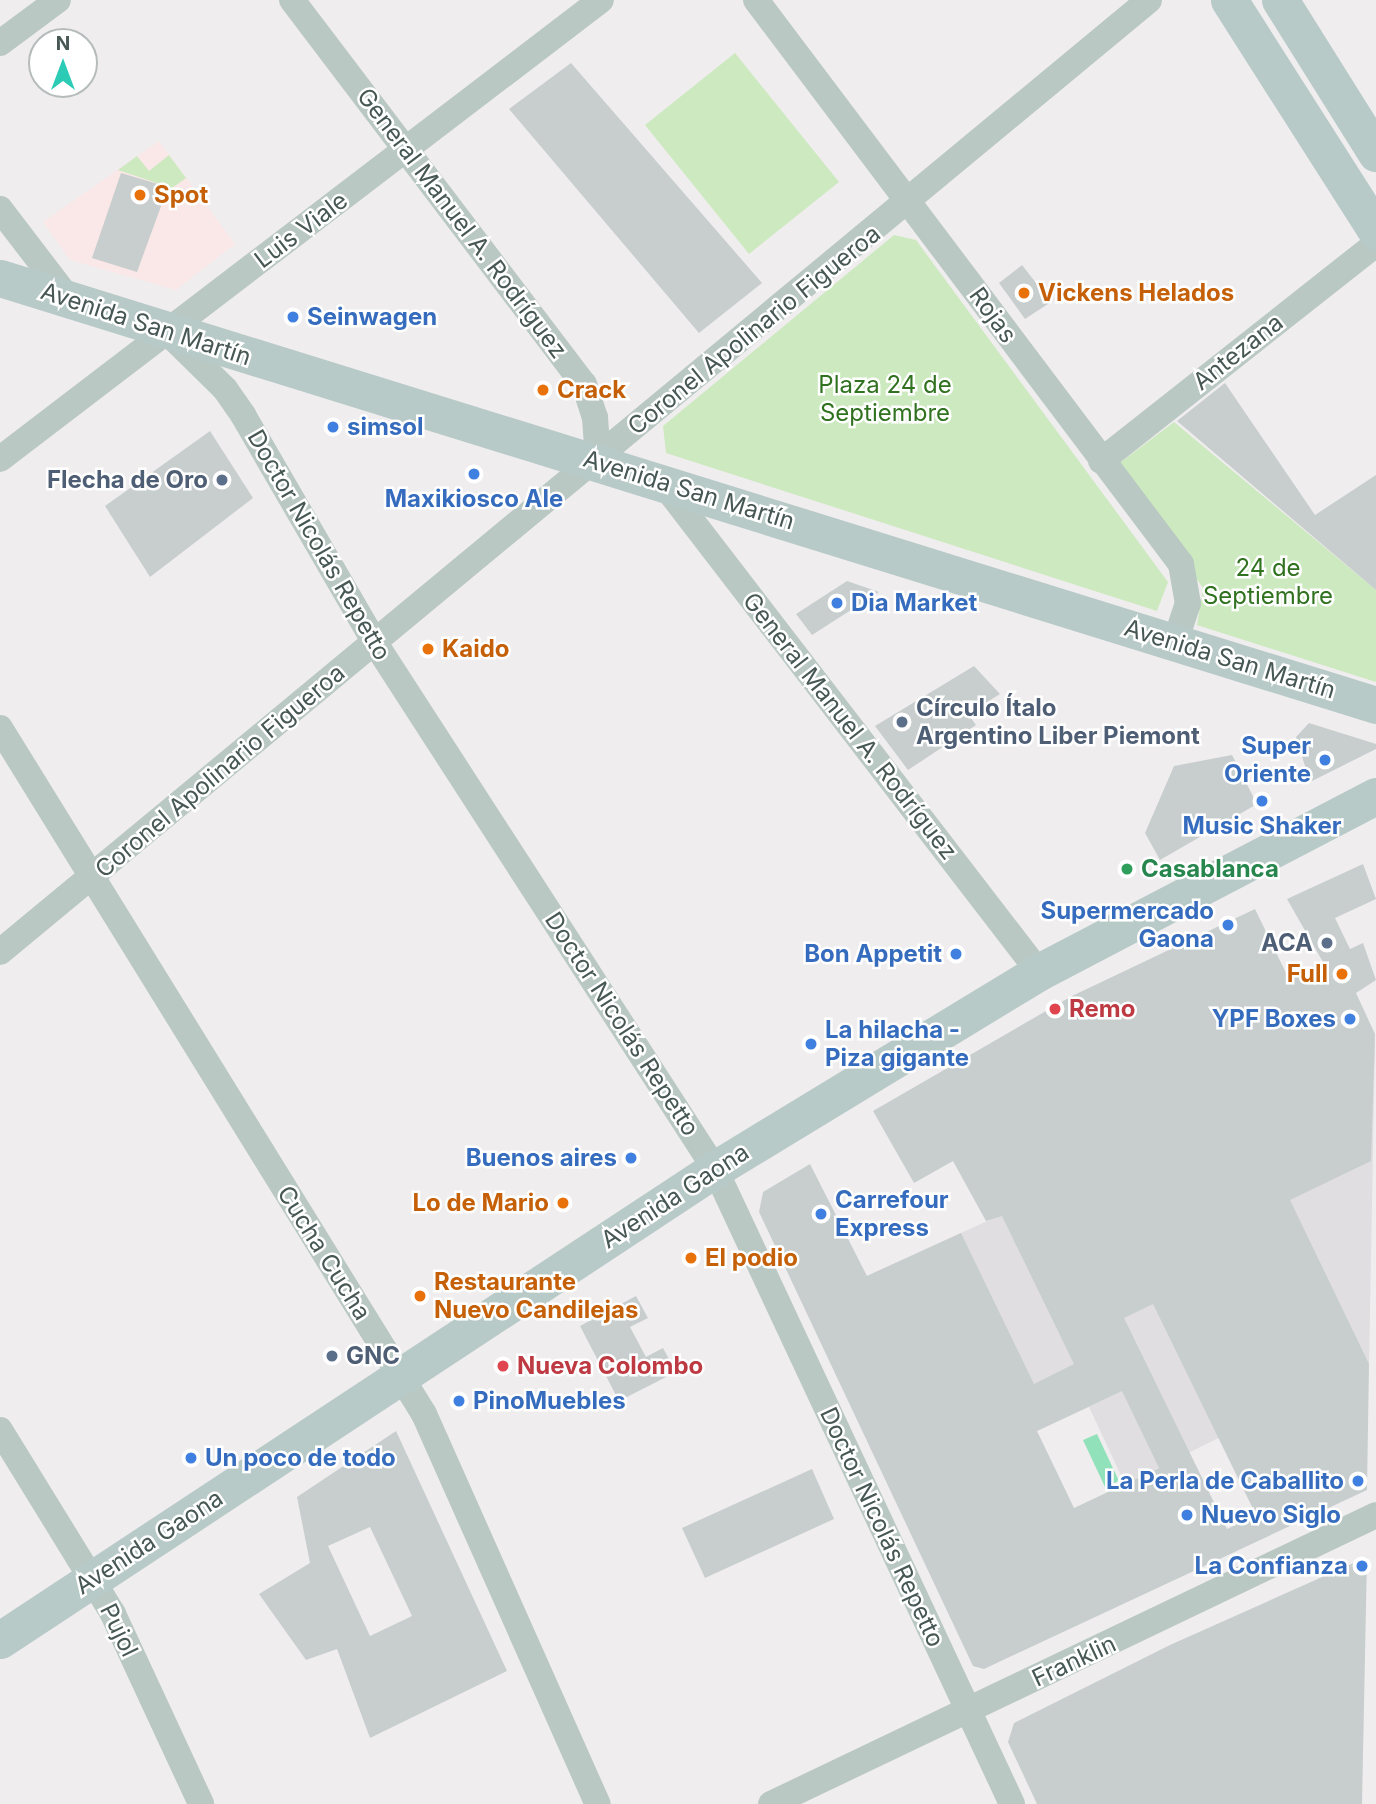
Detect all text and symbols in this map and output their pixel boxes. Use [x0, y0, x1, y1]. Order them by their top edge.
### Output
north arrow [28, 28, 98, 98]
text: N [56, 32, 70, 55]
street label: General Manuel A. Rodríguez [351, 82, 573, 364]
place label: Spot [154, 181, 208, 209]
street label: Luis Viale [249, 186, 353, 274]
marker: Spot [132, 187, 148, 203]
street label: Coronel Apolinario Figueroa [622, 219, 886, 441]
street label: Avenida San Martín [37, 276, 255, 372]
place label: Vickens Helados [1038, 279, 1234, 307]
street label: Rojas [963, 282, 1023, 348]
marker: Vickens Helados [1016, 285, 1032, 301]
place label: Seinwagen [307, 303, 437, 331]
street label: Antezana [1187, 308, 1289, 396]
marker: Seinwagen [285, 309, 301, 325]
park label: Plaza 24 de Septiembre [818, 371, 952, 427]
place label: Crack [557, 376, 626, 404]
marker: Crack [535, 382, 551, 398]
place label: simsol [347, 413, 424, 441]
marker: simsol [325, 419, 341, 435]
street label: Doctor Nicolás Repetto [241, 425, 397, 665]
street label: Avenida San Martín [580, 444, 798, 536]
place label: Flecha de Oro [47, 466, 208, 494]
marker: Maxikiosco Ale [466, 466, 482, 482]
marker: Flecha de Oro [214, 472, 230, 488]
place label: Maxikiosco Ale [385, 485, 563, 513]
park label: 24 de Septiembre [1203, 554, 1333, 610]
street label: General Manuel A. Rodríguez [737, 587, 963, 865]
place label: Dia Market [851, 589, 977, 617]
marker: Dia Market [829, 595, 845, 611]
street label: Avenida San Martín [1121, 613, 1339, 705]
place label: Kaido [442, 635, 510, 663]
marker: Kaido [420, 641, 436, 657]
street label: Coronel Apolinario Figueroa [89, 658, 351, 884]
place label: Círculo Ítalo Argentino Liber Piemont [916, 694, 1200, 750]
marker: Círculo Ítalo Argentino Liber Piemont [894, 714, 910, 730]
place label: Super Oriente [1224, 732, 1311, 788]
marker: Super Oriente [1317, 752, 1333, 768]
marker: Music Shaker [1254, 793, 1270, 809]
place label: Music Shaker [1182, 812, 1342, 840]
place label: Casablanca [1141, 855, 1279, 883]
marker: Casablanca [1119, 861, 1135, 877]
place label: Supermercado Gaona [1040, 897, 1214, 953]
street label: Doctor Nicolás Repetto [539, 907, 705, 1141]
marker: Supermercado Gaona [1220, 917, 1236, 933]
place label: ACA [1261, 929, 1313, 957]
marker: ACA [1319, 935, 1335, 951]
place label: Bon Appetit [804, 940, 942, 968]
marker: Bon Appetit [948, 946, 964, 962]
place label: Full [1287, 960, 1328, 988]
marker: Full [1334, 966, 1350, 982]
place label: Remo [1069, 995, 1135, 1023]
marker: Remo [1047, 1001, 1063, 1017]
place label: YPF Boxes [1212, 1005, 1336, 1033]
marker: YPF Boxes [1342, 1011, 1358, 1027]
place label: La hilacha - Piza gigante [825, 1016, 969, 1072]
marker: La hilacha - Piza gigante [803, 1036, 819, 1052]
street label: Avenida Gaona [596, 1138, 754, 1254]
place label: Buenos aires [466, 1144, 617, 1172]
marker: Buenos aires [623, 1150, 639, 1166]
street label: Cucha Cucha [271, 1181, 377, 1325]
place label: Carrefour Express [835, 1186, 949, 1242]
place label: Lo de Mario [412, 1189, 549, 1217]
marker: Lo de Mario [555, 1195, 571, 1211]
marker: Carrefour Express [813, 1206, 829, 1222]
place label: El podio [705, 1244, 798, 1272]
marker: El podio [683, 1250, 699, 1266]
place label: Restaurante Nuevo Candilejas [434, 1268, 638, 1324]
marker: Restaurante Nuevo Candilejas [412, 1288, 428, 1304]
place label: GNC [346, 1342, 400, 1370]
marker: GNC [324, 1348, 340, 1364]
place label: Nueva Colombo [517, 1352, 703, 1380]
marker: Nueva Colombo [495, 1358, 511, 1374]
place label: PinoMuebles [473, 1387, 626, 1415]
marker: PinoMuebles [451, 1393, 467, 1409]
street label: Doctor Nicolás Repetto [814, 1403, 950, 1651]
place label: Un poco de todo [205, 1444, 396, 1472]
marker: Un poco de todo [183, 1450, 199, 1466]
place label: La Perla de Caballito [1106, 1467, 1344, 1495]
marker: La Perla de Caballito [1350, 1473, 1366, 1489]
street label: Avenida Gaona [70, 1484, 228, 1600]
place label: Nuevo Siglo [1201, 1501, 1341, 1529]
marker: Nuevo Siglo [1179, 1507, 1195, 1523]
place label: La Confianza [1195, 1552, 1348, 1580]
marker: La Confianza [1354, 1558, 1370, 1574]
street label: Pujol [94, 1599, 144, 1661]
street label: Franklin [1028, 1629, 1120, 1693]

